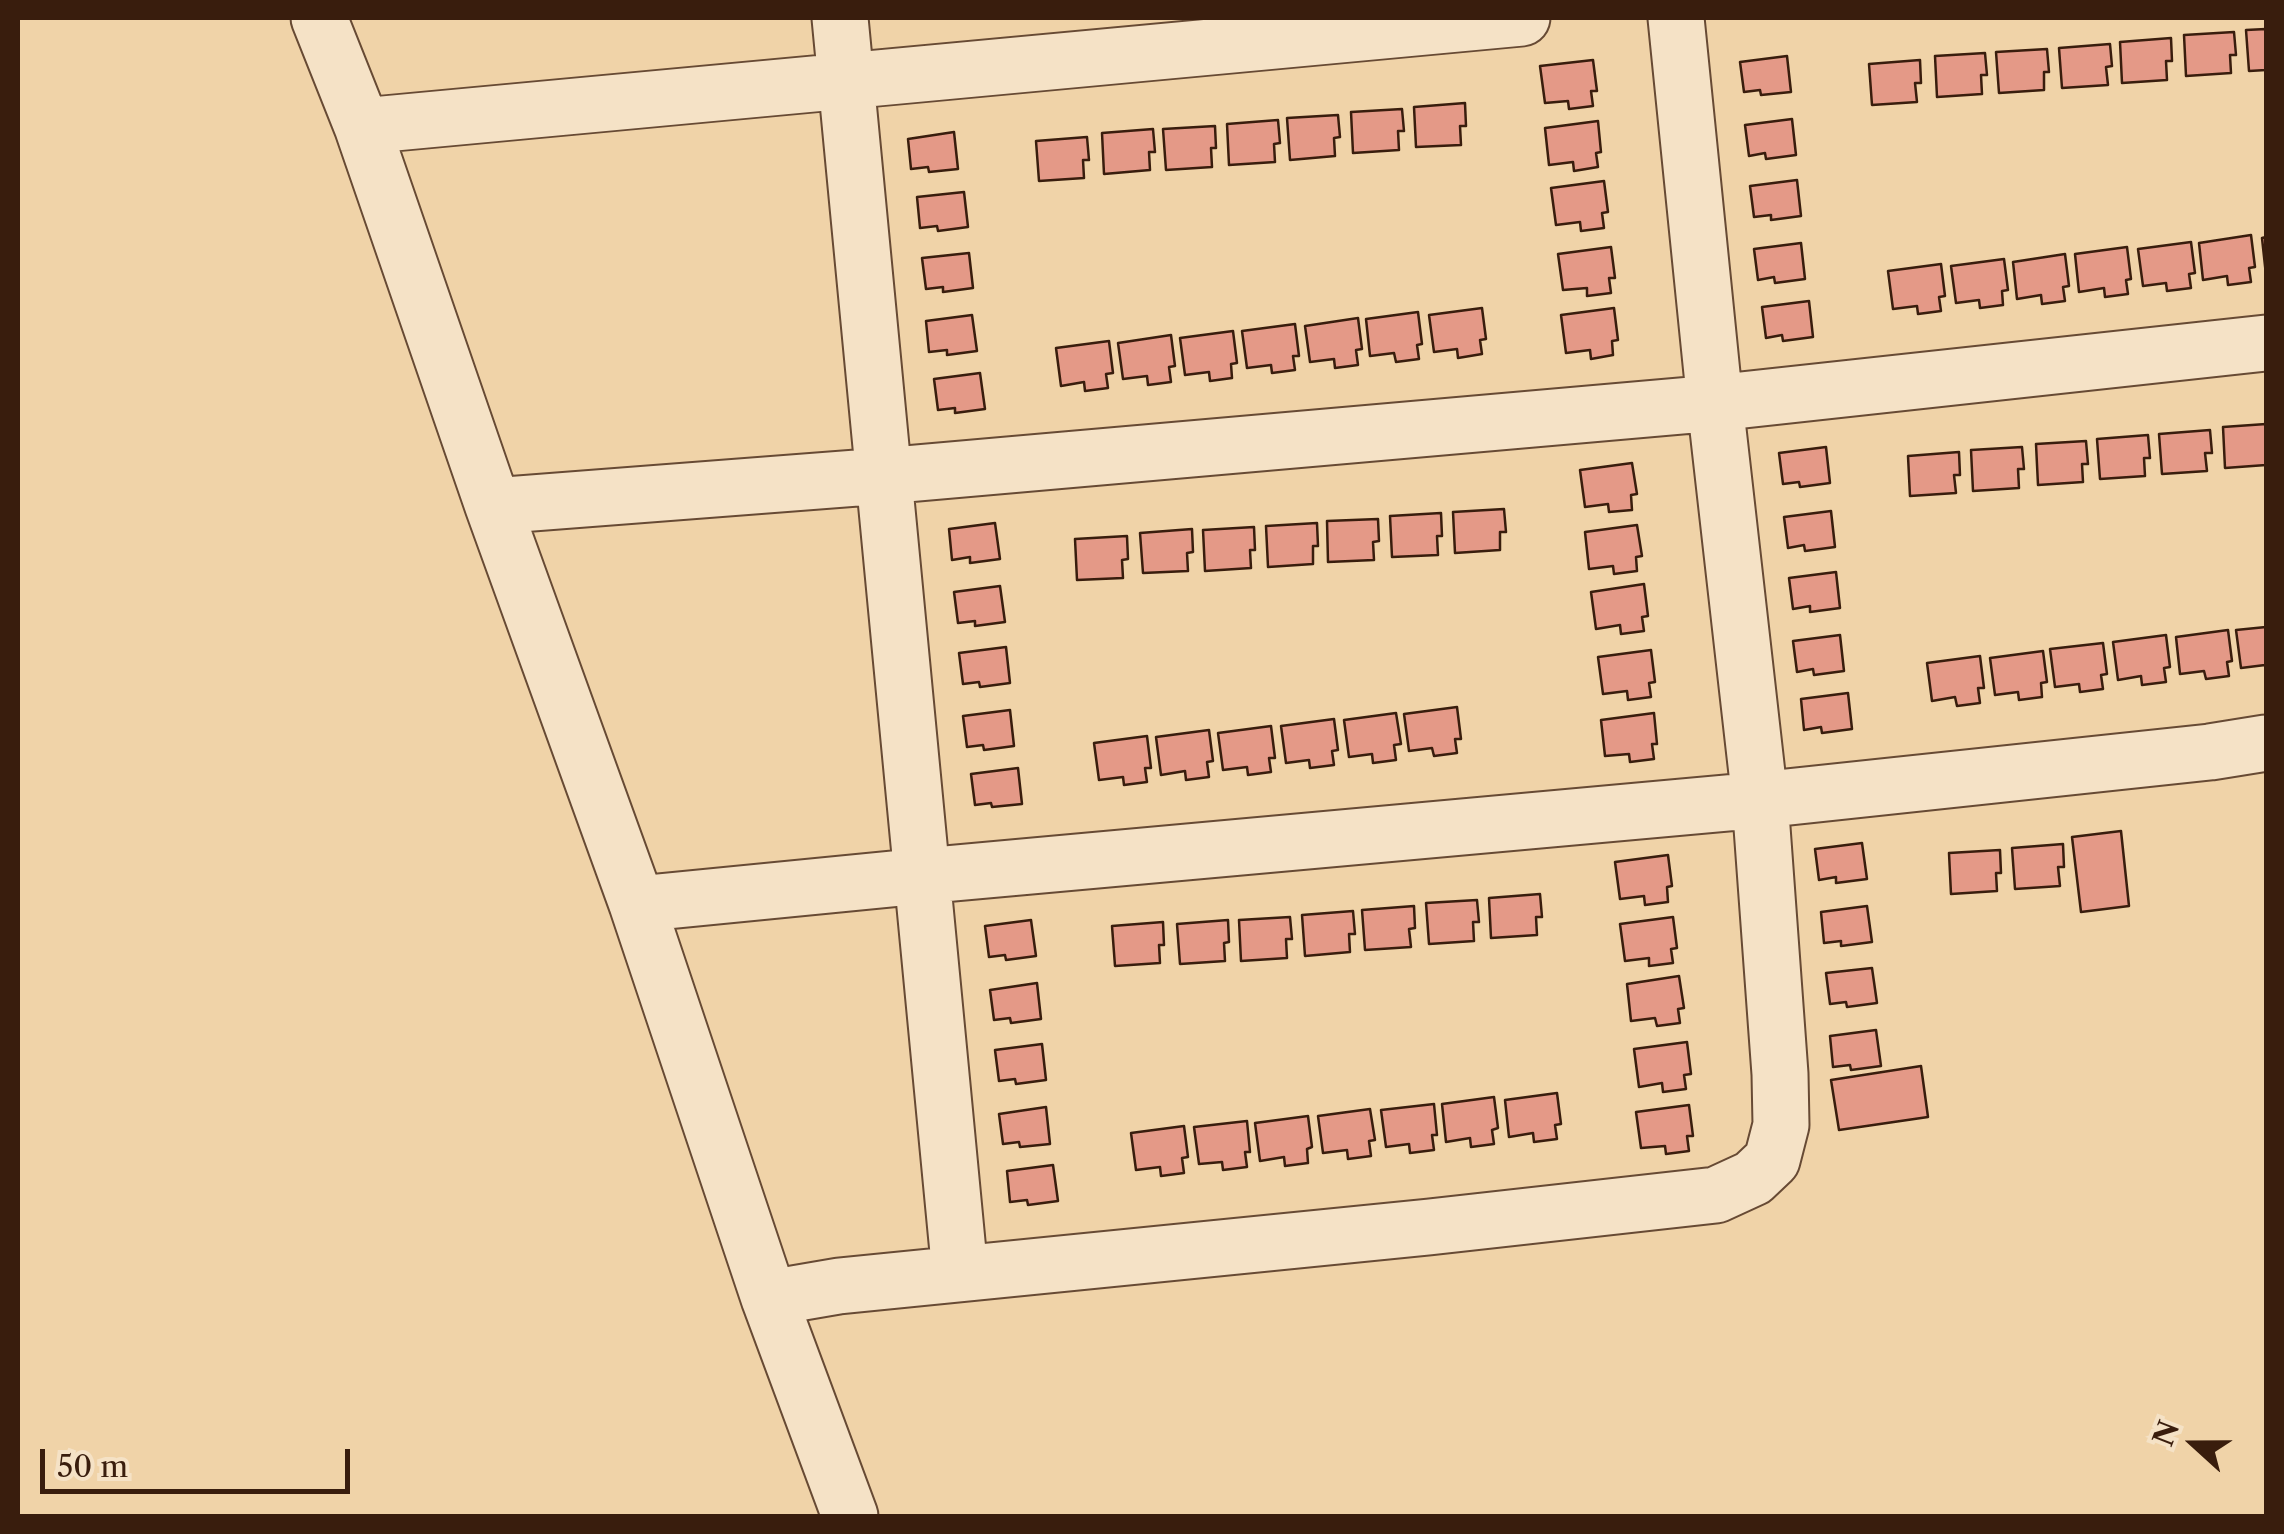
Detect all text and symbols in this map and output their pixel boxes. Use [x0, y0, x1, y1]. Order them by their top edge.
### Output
north arrow [2144, 1394, 2244, 1494]
text: N [2146, 1416, 2186, 1451]
scale bar [45, 1429, 355, 1491]
text: 50 m [57, 1448, 128, 1485]

